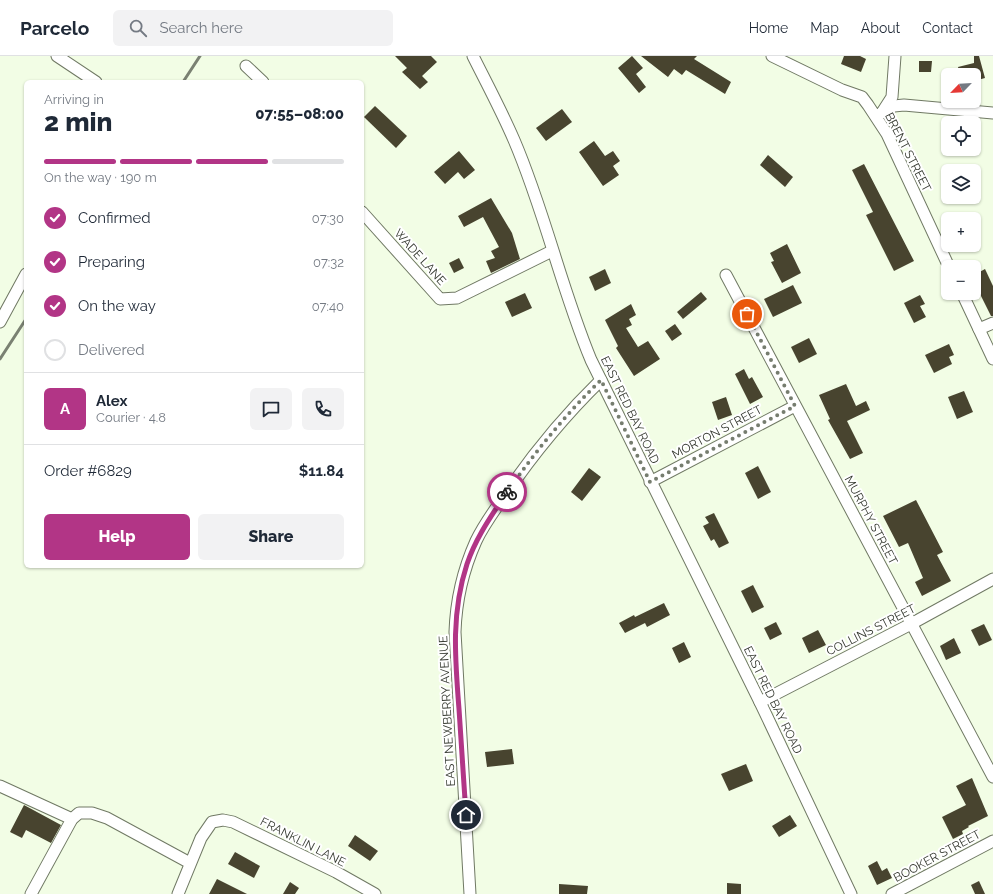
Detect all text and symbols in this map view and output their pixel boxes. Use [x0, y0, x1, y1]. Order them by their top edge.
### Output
search box [113, 10, 393, 46]
text: Parcelo [20, 17, 89, 39]
icon: search [127, 17, 149, 39]
text: Search here [159, 19, 243, 37]
text: Home [749, 20, 788, 36]
text: Map [810, 20, 839, 36]
text: About [861, 20, 900, 36]
text: Contact [922, 20, 973, 36]
north arrow [941, 68, 981, 108]
map controls [941, 68, 981, 300]
text: Arriving in [44, 92, 104, 107]
text: 07:55–08:00 [255, 105, 344, 123]
text: 2 min [44, 107, 112, 137]
street label: BRENT STREET [882, 110, 934, 194]
button: locate [941, 116, 981, 156]
button: layers [941, 164, 981, 204]
text: On the way · 190 m [44, 170, 157, 185]
icon: check [44, 207, 66, 229]
text: Confirmed [78, 209, 151, 227]
text: 07:30 [312, 211, 344, 226]
button: + [941, 212, 981, 252]
street label: WADE LANE [391, 226, 449, 288]
icon: check [44, 251, 66, 273]
text: Preparing [78, 253, 145, 271]
text: 07:32 [313, 255, 344, 270]
button: − [941, 260, 981, 300]
icon: check [44, 295, 66, 317]
text: On the way [78, 297, 156, 315]
pin [730, 297, 764, 331]
text: 07:40 [312, 299, 344, 314]
icon: bag [736, 303, 758, 325]
text: Delivered [78, 341, 145, 359]
street label: EAST RED BAY ROAD [598, 354, 662, 466]
button: chat [250, 388, 292, 430]
button: phone [302, 388, 344, 430]
text: Alex [96, 392, 127, 410]
text: A [60, 400, 70, 418]
street label: MORTON STREET [670, 402, 765, 462]
text: Courier · 4.8 [96, 410, 166, 425]
text: Order #6829 [44, 462, 132, 480]
text: $11.84 [299, 462, 344, 480]
courier [487, 472, 527, 512]
street label: MURPHY STREET [842, 473, 901, 567]
icon: bike [496, 481, 518, 503]
button: Help [44, 514, 190, 560]
button: Share [198, 514, 344, 560]
street label: COLLINS STREET [824, 601, 918, 659]
street label: EAST NEWBERRY AVENUE [436, 635, 458, 787]
street label: EAST RED BAY ROAD [741, 644, 805, 756]
pin [449, 798, 483, 832]
icon: home [455, 804, 477, 826]
street label: FRANKLIN LANE [258, 814, 348, 870]
street label: BOOKER STREET [891, 827, 983, 885]

